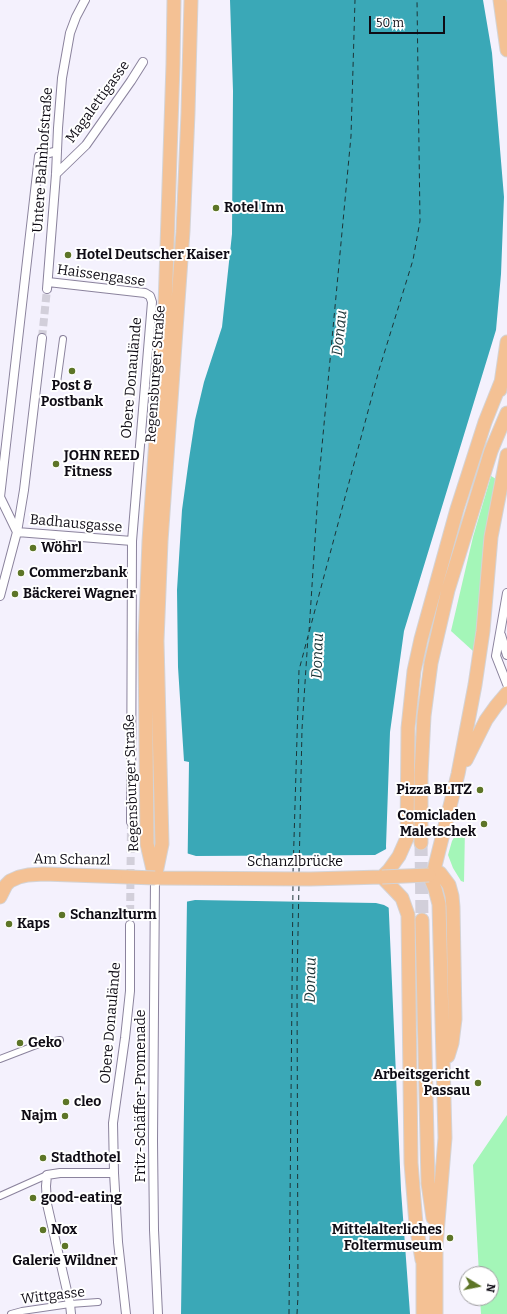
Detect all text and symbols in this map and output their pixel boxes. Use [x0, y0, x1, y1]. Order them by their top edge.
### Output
scale bar [371, 8, 447, 34]
text: 50 m [376, 16, 404, 30]
street label: Magalettigasse [63, 58, 133, 146]
street label: Untere Bahnhofstraße [30, 87, 56, 233]
place label: Rotel Inn [224, 200, 284, 216]
marker: Rotel Inn [211, 203, 221, 213]
place label: Hotel Deutscher Kaiser [76, 247, 230, 263]
marker: Hotel Deutscher Kaiser [63, 250, 73, 260]
street label: Haissengasse [56, 261, 146, 291]
street label: Regensburger Straße [143, 305, 169, 443]
water label: Donau [329, 309, 351, 357]
street label: Obere Donaulände [118, 317, 146, 439]
marker: Post & Postbank [67, 366, 77, 376]
place label: Post & Postbank [41, 378, 103, 410]
place label: JOHN REED Fitness [64, 448, 140, 480]
marker: JOHN REED Fitness [51, 459, 61, 469]
street label: Badhausgasse [29, 512, 123, 536]
place label: Wöhrl [41, 540, 82, 556]
marker: Wöhrl [28, 543, 38, 553]
place label: Commerzbank [29, 565, 127, 581]
marker: Commerzbank [16, 568, 26, 578]
place label: Bäckerei Wagner [23, 586, 136, 602]
marker: Bäckerei Wagner [10, 589, 20, 599]
water label: Donau [308, 633, 328, 679]
street label: Regensburger Straße [121, 714, 143, 852]
place label: Pizza BLITZ [396, 782, 472, 798]
marker: Pizza BLITZ [475, 785, 485, 795]
place label: Comicladen Maletschek [397, 808, 476, 840]
marker: Comicladen Maletschek [479, 819, 489, 829]
street label: Am Schanzl [33, 851, 111, 869]
street label: Schanzlbrücke [247, 854, 343, 870]
place label: Schanzlturm [70, 907, 157, 923]
marker: Schanzlturm [57, 910, 67, 920]
place label: Kaps [17, 916, 50, 932]
marker: Kaps [4, 919, 14, 929]
water label: Donau [302, 957, 320, 1003]
street label: Obere Donaulände [97, 962, 125, 1084]
street label: Fritz-Schäffer-Promenade [133, 1010, 149, 1182]
place label: Geko [28, 1035, 62, 1051]
marker: Geko [15, 1038, 25, 1048]
place label: Arbeitsgericht Passau [373, 1067, 470, 1100]
marker: Arbeitsgericht Passau [473, 1078, 483, 1088]
place label: cleo [74, 1094, 101, 1110]
marker: cleo [61, 1097, 71, 1107]
place label: Najm [21, 1108, 57, 1124]
marker: Najm [60, 1111, 70, 1121]
place label: Stadthotel [51, 1150, 121, 1166]
marker: Stadthotel [38, 1153, 48, 1163]
place label: good-eating [41, 1190, 122, 1206]
marker: good-eating [28, 1193, 38, 1203]
place label: Nox [51, 1222, 77, 1238]
place label: Mittelalterliches Foltermuseum [332, 1222, 442, 1254]
marker: Nox [38, 1225, 48, 1235]
marker: Mittelalterliches Foltermuseum [445, 1233, 455, 1243]
marker: Galerie Wildner [60, 1241, 70, 1251]
place label: Galerie Wildner [12, 1253, 118, 1269]
north arrow [459, 1266, 499, 1306]
text: N [483, 1283, 497, 1293]
street label: Wittgasse [20, 1284, 86, 1308]

